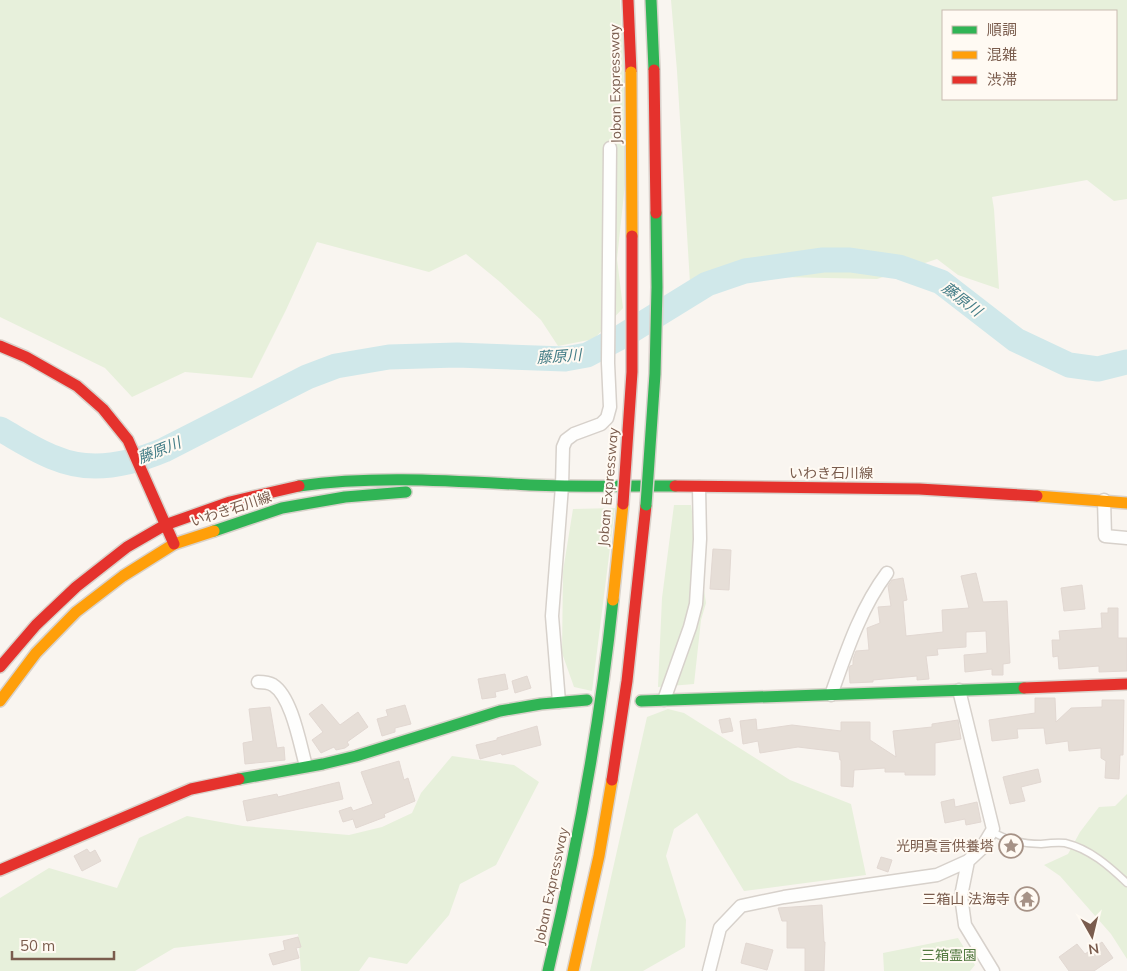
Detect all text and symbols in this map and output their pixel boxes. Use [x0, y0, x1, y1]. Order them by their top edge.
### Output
legend [942, 10, 1117, 100]
text: 順調 [987, 20, 1017, 39]
street label: Joban Expressway [605, 24, 625, 144]
text: 混雑 [987, 45, 1017, 64]
text: 渋滞 [987, 70, 1017, 89]
water label: 藤原川 [938, 278, 987, 321]
water label: 藤原川 [536, 345, 584, 367]
street label: Joban Expressway [594, 426, 622, 547]
water label: 藤原川 [135, 432, 185, 467]
street label: いわき石川線 [789, 464, 873, 482]
street label: いわき石川線 [188, 487, 274, 531]
street label: Joban Expressway [530, 825, 572, 946]
place icon: 光明真言供養塔 [998, 833, 1024, 859]
place label: 光明真言供養塔 [896, 837, 994, 855]
temple icon: 三箱山 法海寺 [1014, 886, 1040, 912]
place label: 三箱山 法海寺 [922, 890, 1010, 908]
north arrow [1067, 911, 1117, 961]
scale bar [12, 928, 115, 960]
text: 50 m [20, 936, 55, 955]
text: N [1087, 939, 1100, 959]
park label: 三箱霊園 [921, 946, 977, 964]

